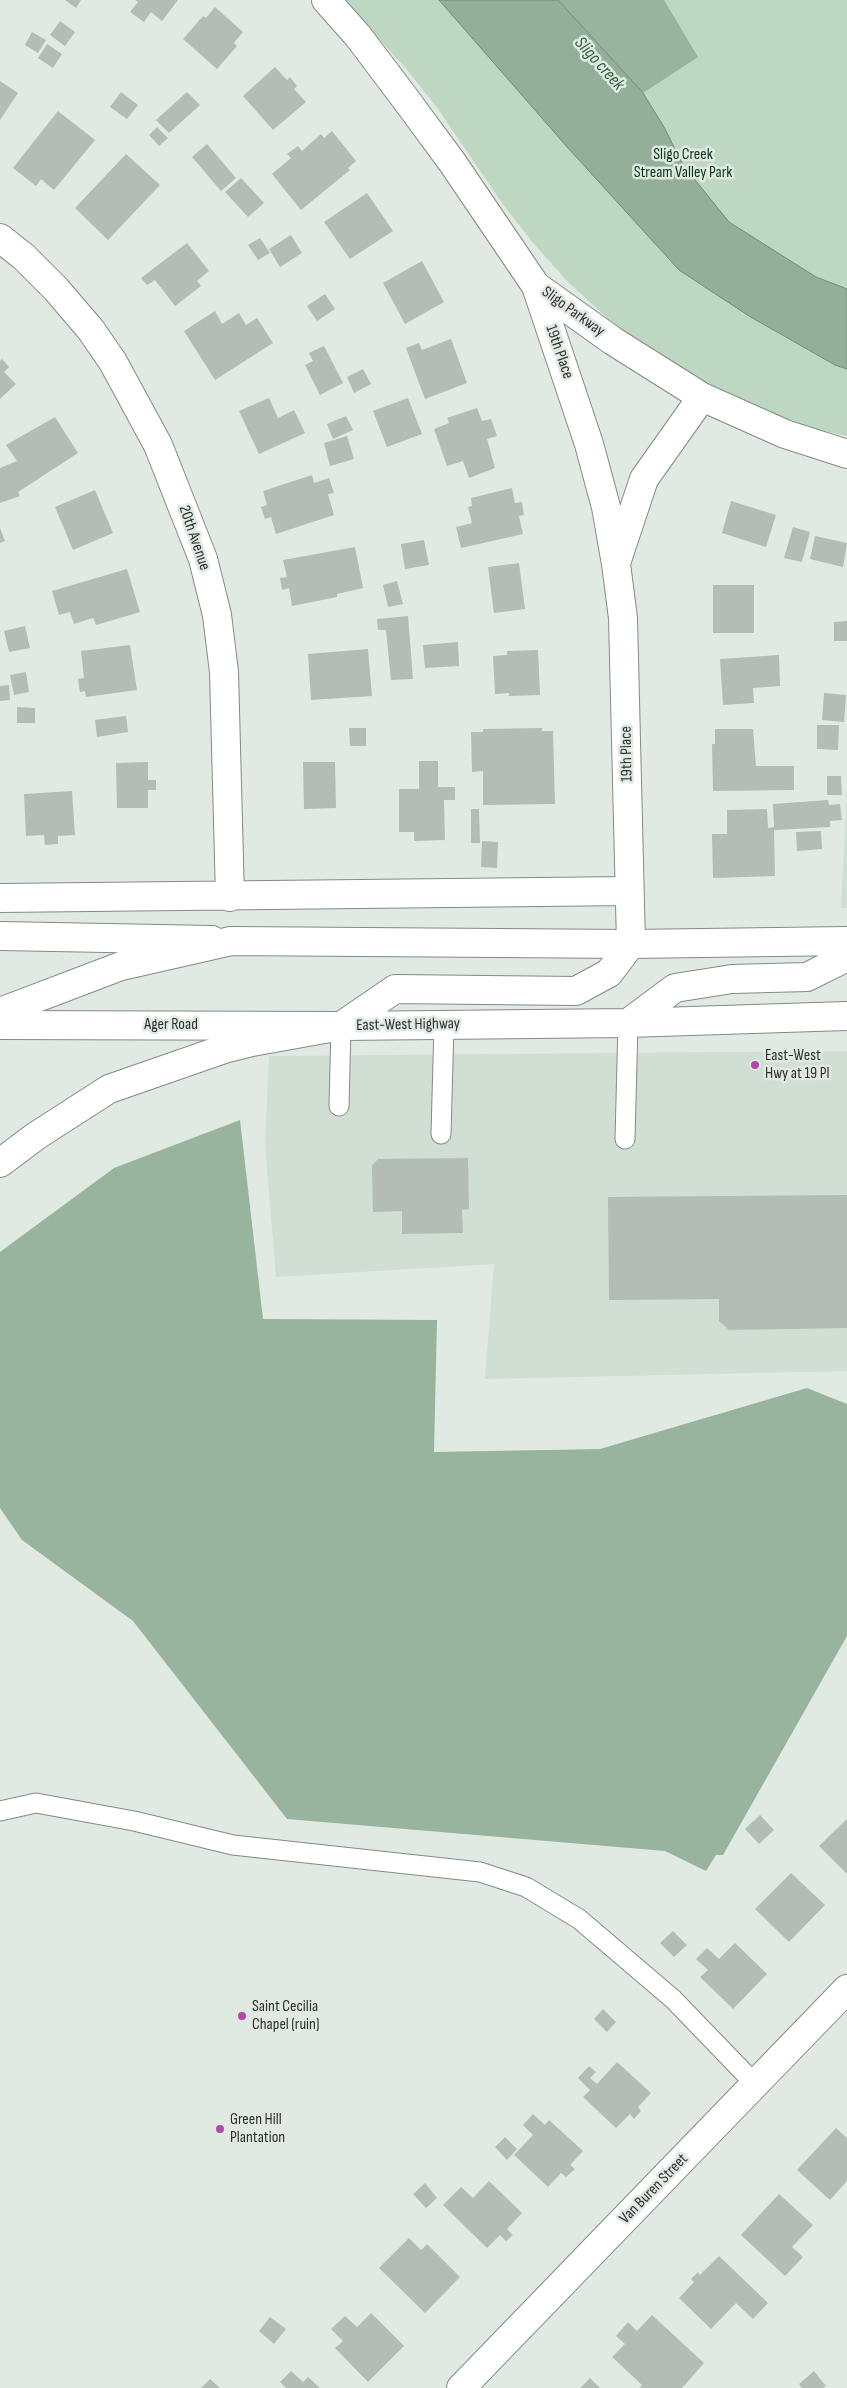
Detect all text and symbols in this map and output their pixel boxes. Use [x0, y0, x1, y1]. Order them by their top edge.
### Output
water label: Sligo creek [569, 33, 629, 95]
park label: Sligo Creek Stream Valley Park [634, 145, 732, 183]
street label: Sligo Parkway [538, 283, 608, 341]
street label: 19th Place [541, 323, 577, 381]
street label: 20th Avenue [174, 503, 214, 573]
street label: 19th Place [617, 726, 637, 782]
street label: East-West Highway [356, 1014, 460, 1036]
street label: Ager Road [144, 1015, 198, 1035]
place label: East-West Hwy at 19 Pl [765, 1046, 829, 1084]
marker: East-West Hwy at 19 Pl [749, 1059, 761, 1071]
place label: Saint Cecilia Chapel (ruin) [252, 1997, 319, 2035]
marker: Saint Cecilia Chapel (ruin) [236, 2010, 248, 2022]
place label: Green Hill Plantation [230, 2110, 285, 2148]
marker: Green Hill Plantation [214, 2123, 226, 2135]
street label: Van Buren Street [616, 2150, 692, 2228]

